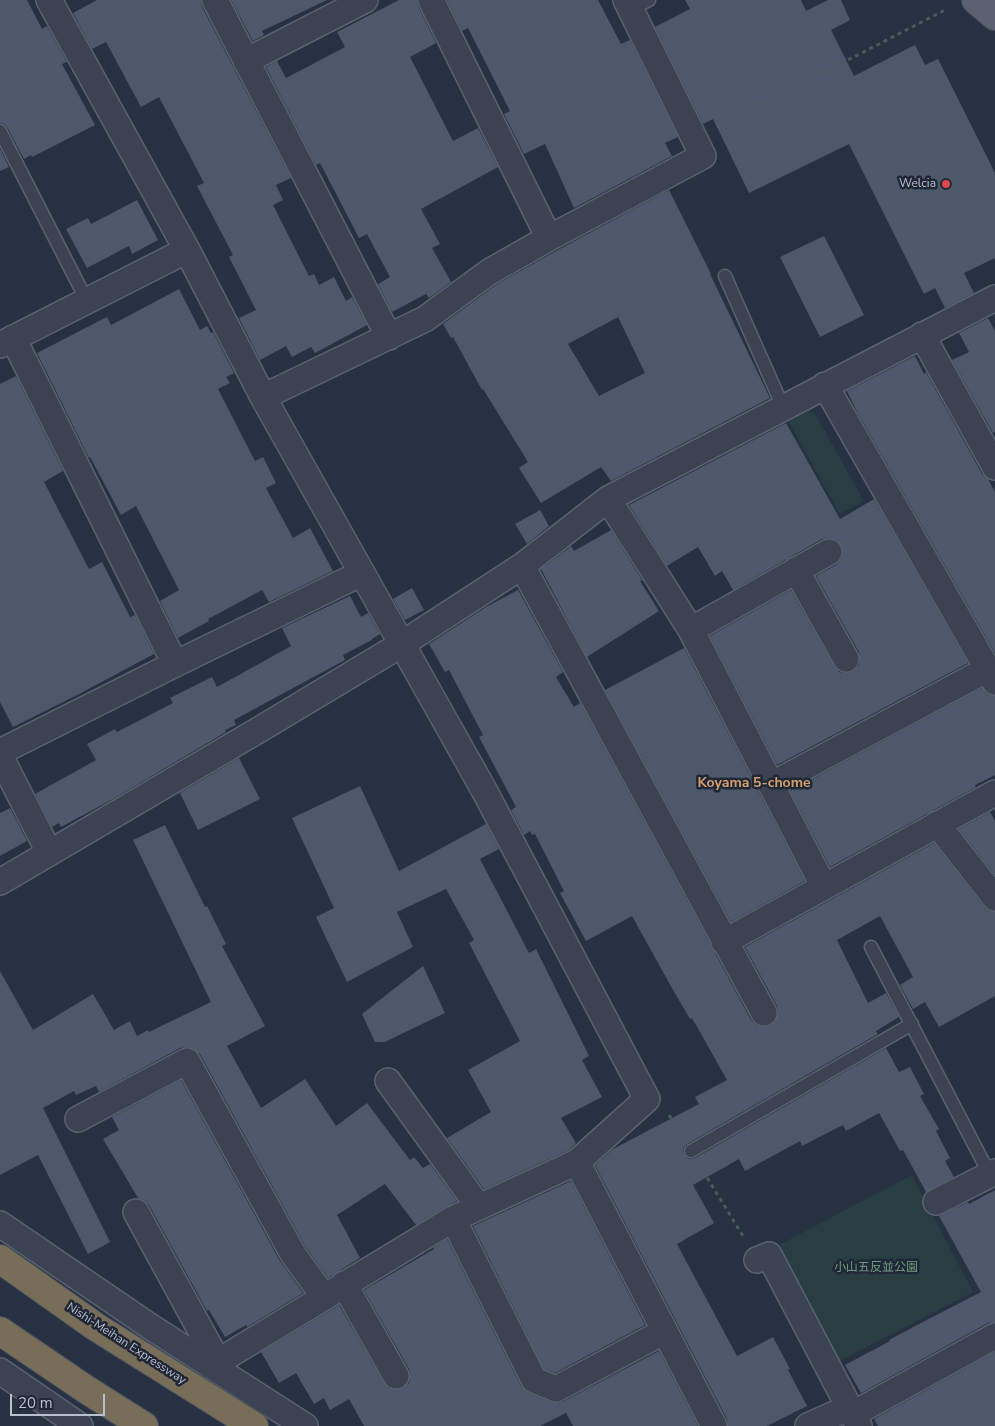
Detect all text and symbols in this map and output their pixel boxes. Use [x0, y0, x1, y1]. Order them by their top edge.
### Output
place label: Welcia [899, 177, 936, 191]
marker: Welcia [940, 178, 952, 190]
district label: Koyama 5-chome [697, 776, 811, 792]
park label: 小山五反並公園 [834, 1261, 918, 1275]
street label: Nishi-Meihan Expressway [64, 1300, 188, 1388]
scale bar [12, 1384, 108, 1416]
text: 20 m [18, 1393, 53, 1413]

